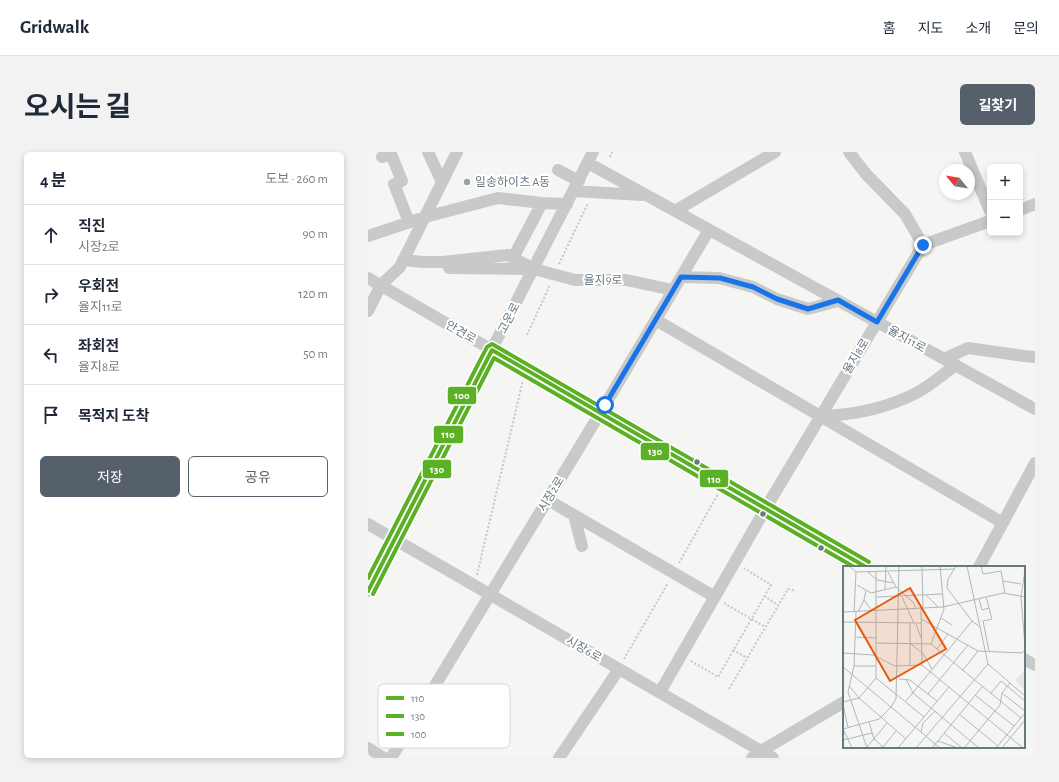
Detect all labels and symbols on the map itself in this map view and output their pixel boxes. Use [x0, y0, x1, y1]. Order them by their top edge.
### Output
north arrow [939, 164, 975, 200]
place label: 일송하이츠 A동 [475, 176, 550, 188]
marker: 일송하이츠 A동 [462, 177, 472, 187]
route end [914, 236, 932, 254]
street label: 율지9로 [584, 274, 622, 286]
street label: 고운로 [496, 301, 522, 335]
street label: 안견로 [444, 319, 478, 345]
street label: 율지11로 [886, 324, 928, 354]
street label: 율지8로 [841, 336, 871, 376]
line badge: 100 [447, 386, 477, 405]
text: 100 [454, 390, 470, 401]
route start [596, 396, 614, 414]
line badge: 110 [433, 425, 464, 444]
text: 110 [441, 429, 455, 440]
line badge: 130 [640, 442, 670, 461]
text: 130 [648, 446, 662, 457]
unlabelled marker [692, 457, 702, 467]
line badge: 130 [422, 459, 452, 479]
text: 130 [430, 464, 444, 475]
line badge: 110 [699, 469, 729, 488]
street label: 시장2로 [536, 474, 566, 514]
text: 110 [707, 474, 721, 485]
unlabelled marker [758, 509, 768, 519]
unlabelled marker [816, 543, 826, 553]
inset map [843, 566, 1025, 748]
street label: 시장6로 [564, 634, 604, 664]
legend [378, 684, 510, 748]
text: 110 [411, 693, 425, 704]
text: 130 [411, 711, 425, 722]
text: 100 [411, 729, 427, 740]

